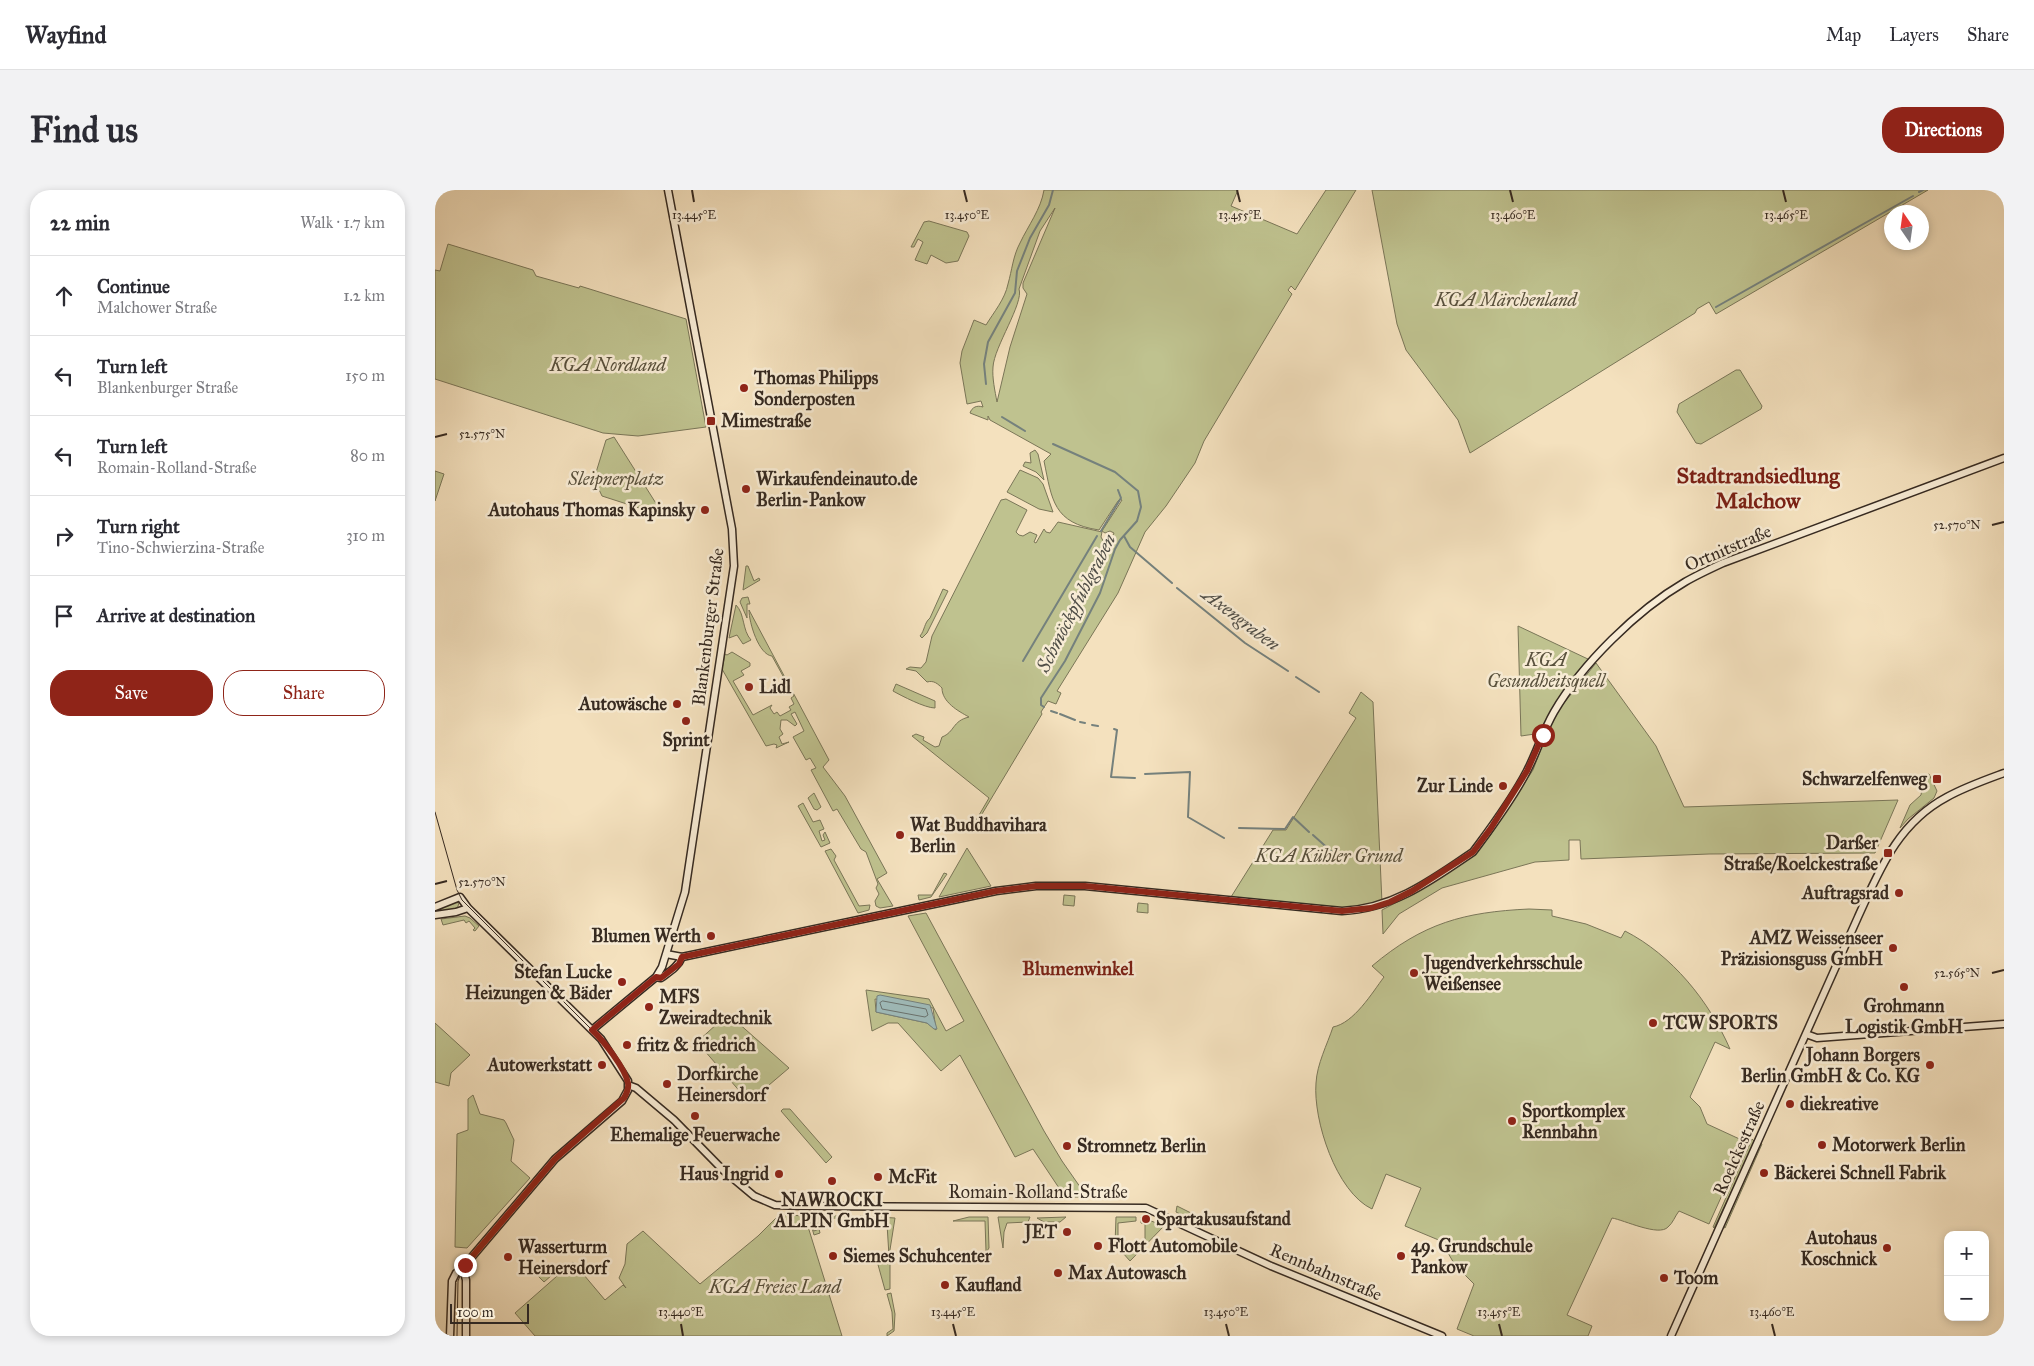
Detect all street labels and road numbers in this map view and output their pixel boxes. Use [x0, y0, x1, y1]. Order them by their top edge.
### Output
street label: Ortnitstraße [1681, 520, 1775, 576]
street label: Blankenburger Straße [687, 547, 730, 707]
street label: Roelckestraße [1708, 1097, 1770, 1199]
street label: Romain-Rolland-Straße [948, 1181, 1128, 1203]
street label: Rennbahnstraße [1267, 1238, 1385, 1306]

